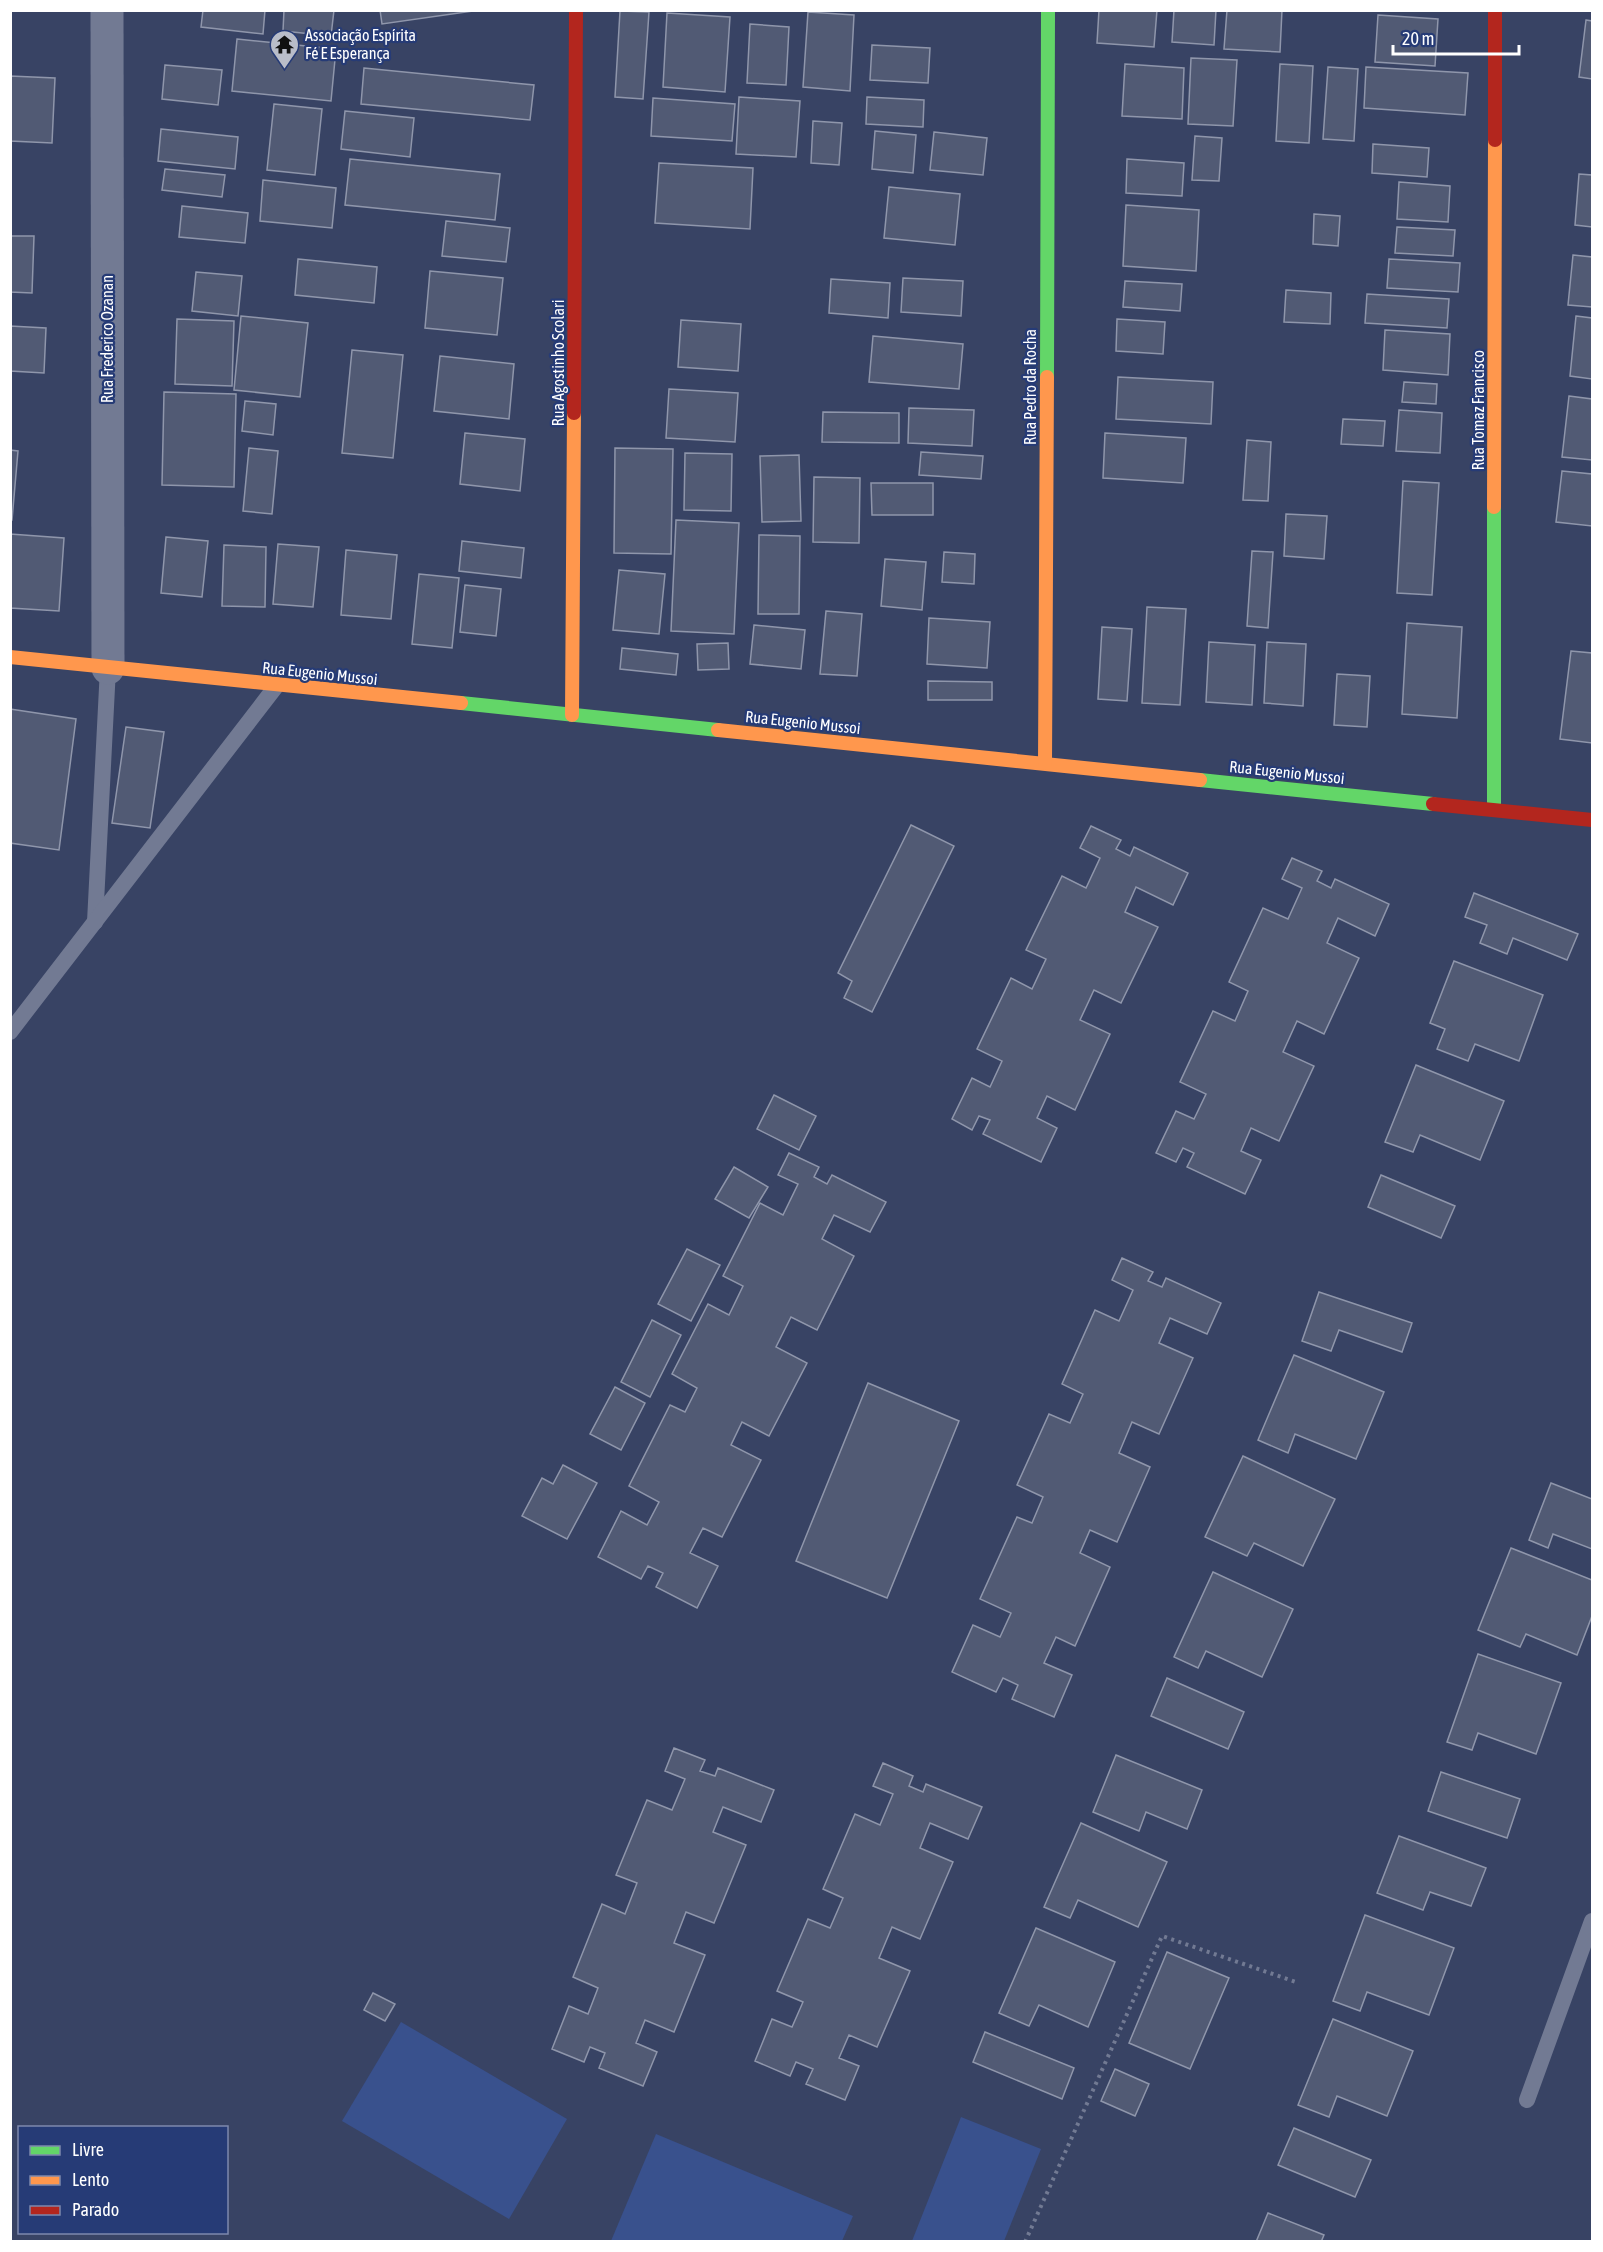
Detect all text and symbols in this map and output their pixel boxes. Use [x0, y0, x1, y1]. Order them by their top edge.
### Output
scale bar [1393, 18, 1519, 56]
place label: Associação Espírita Fé E Esperança [305, 26, 416, 63]
temple icon: Associação Espírita Fé E Esperança [268, 28, 300, 70]
text: 20 m [1402, 28, 1434, 49]
street label: Rua Frederico Ozanan [98, 275, 116, 403]
street label: Rua Agostinho Scolari [549, 300, 568, 426]
street label: Rua Pedro da Rocha [1021, 329, 1039, 445]
street label: Rua Tomaz Francisco [1469, 350, 1487, 470]
street label: Rua Eugenio Mussoi [261, 658, 379, 689]
street label: Rua Eugenio Mussoi [744, 707, 862, 738]
street label: Rua Eugenio Mussoi [1228, 757, 1346, 788]
legend [18, 2126, 228, 2234]
text: Livre [72, 2139, 104, 2160]
text: Lento [72, 2169, 109, 2190]
text: Parado [72, 2199, 119, 2220]

